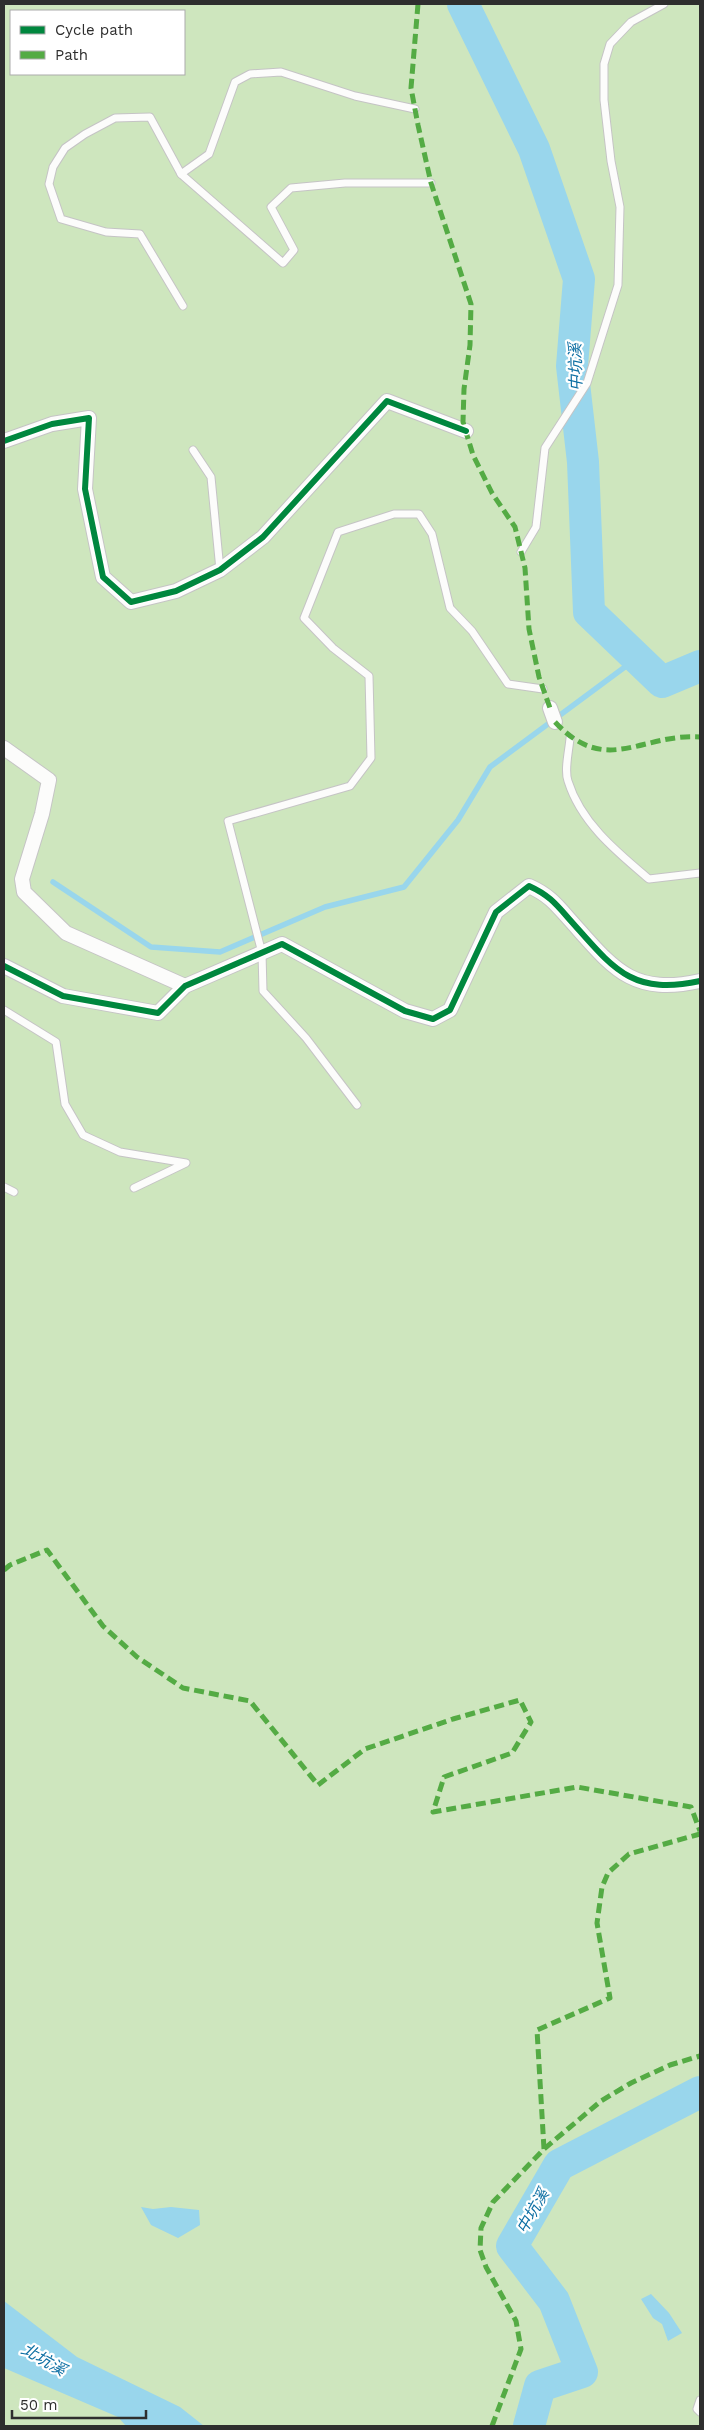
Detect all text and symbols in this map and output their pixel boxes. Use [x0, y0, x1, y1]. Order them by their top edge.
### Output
legend [10, 10, 185, 75]
text: Cycle path [55, 21, 133, 39]
text: Path [55, 46, 88, 64]
water label: 中坑溪 [566, 341, 585, 391]
water label: 中坑溪 [512, 2184, 554, 2237]
water label: 北坑溪 [18, 2339, 71, 2381]
scale bar [12, 2388, 146, 2420]
text: 50 m [20, 2396, 57, 2414]

